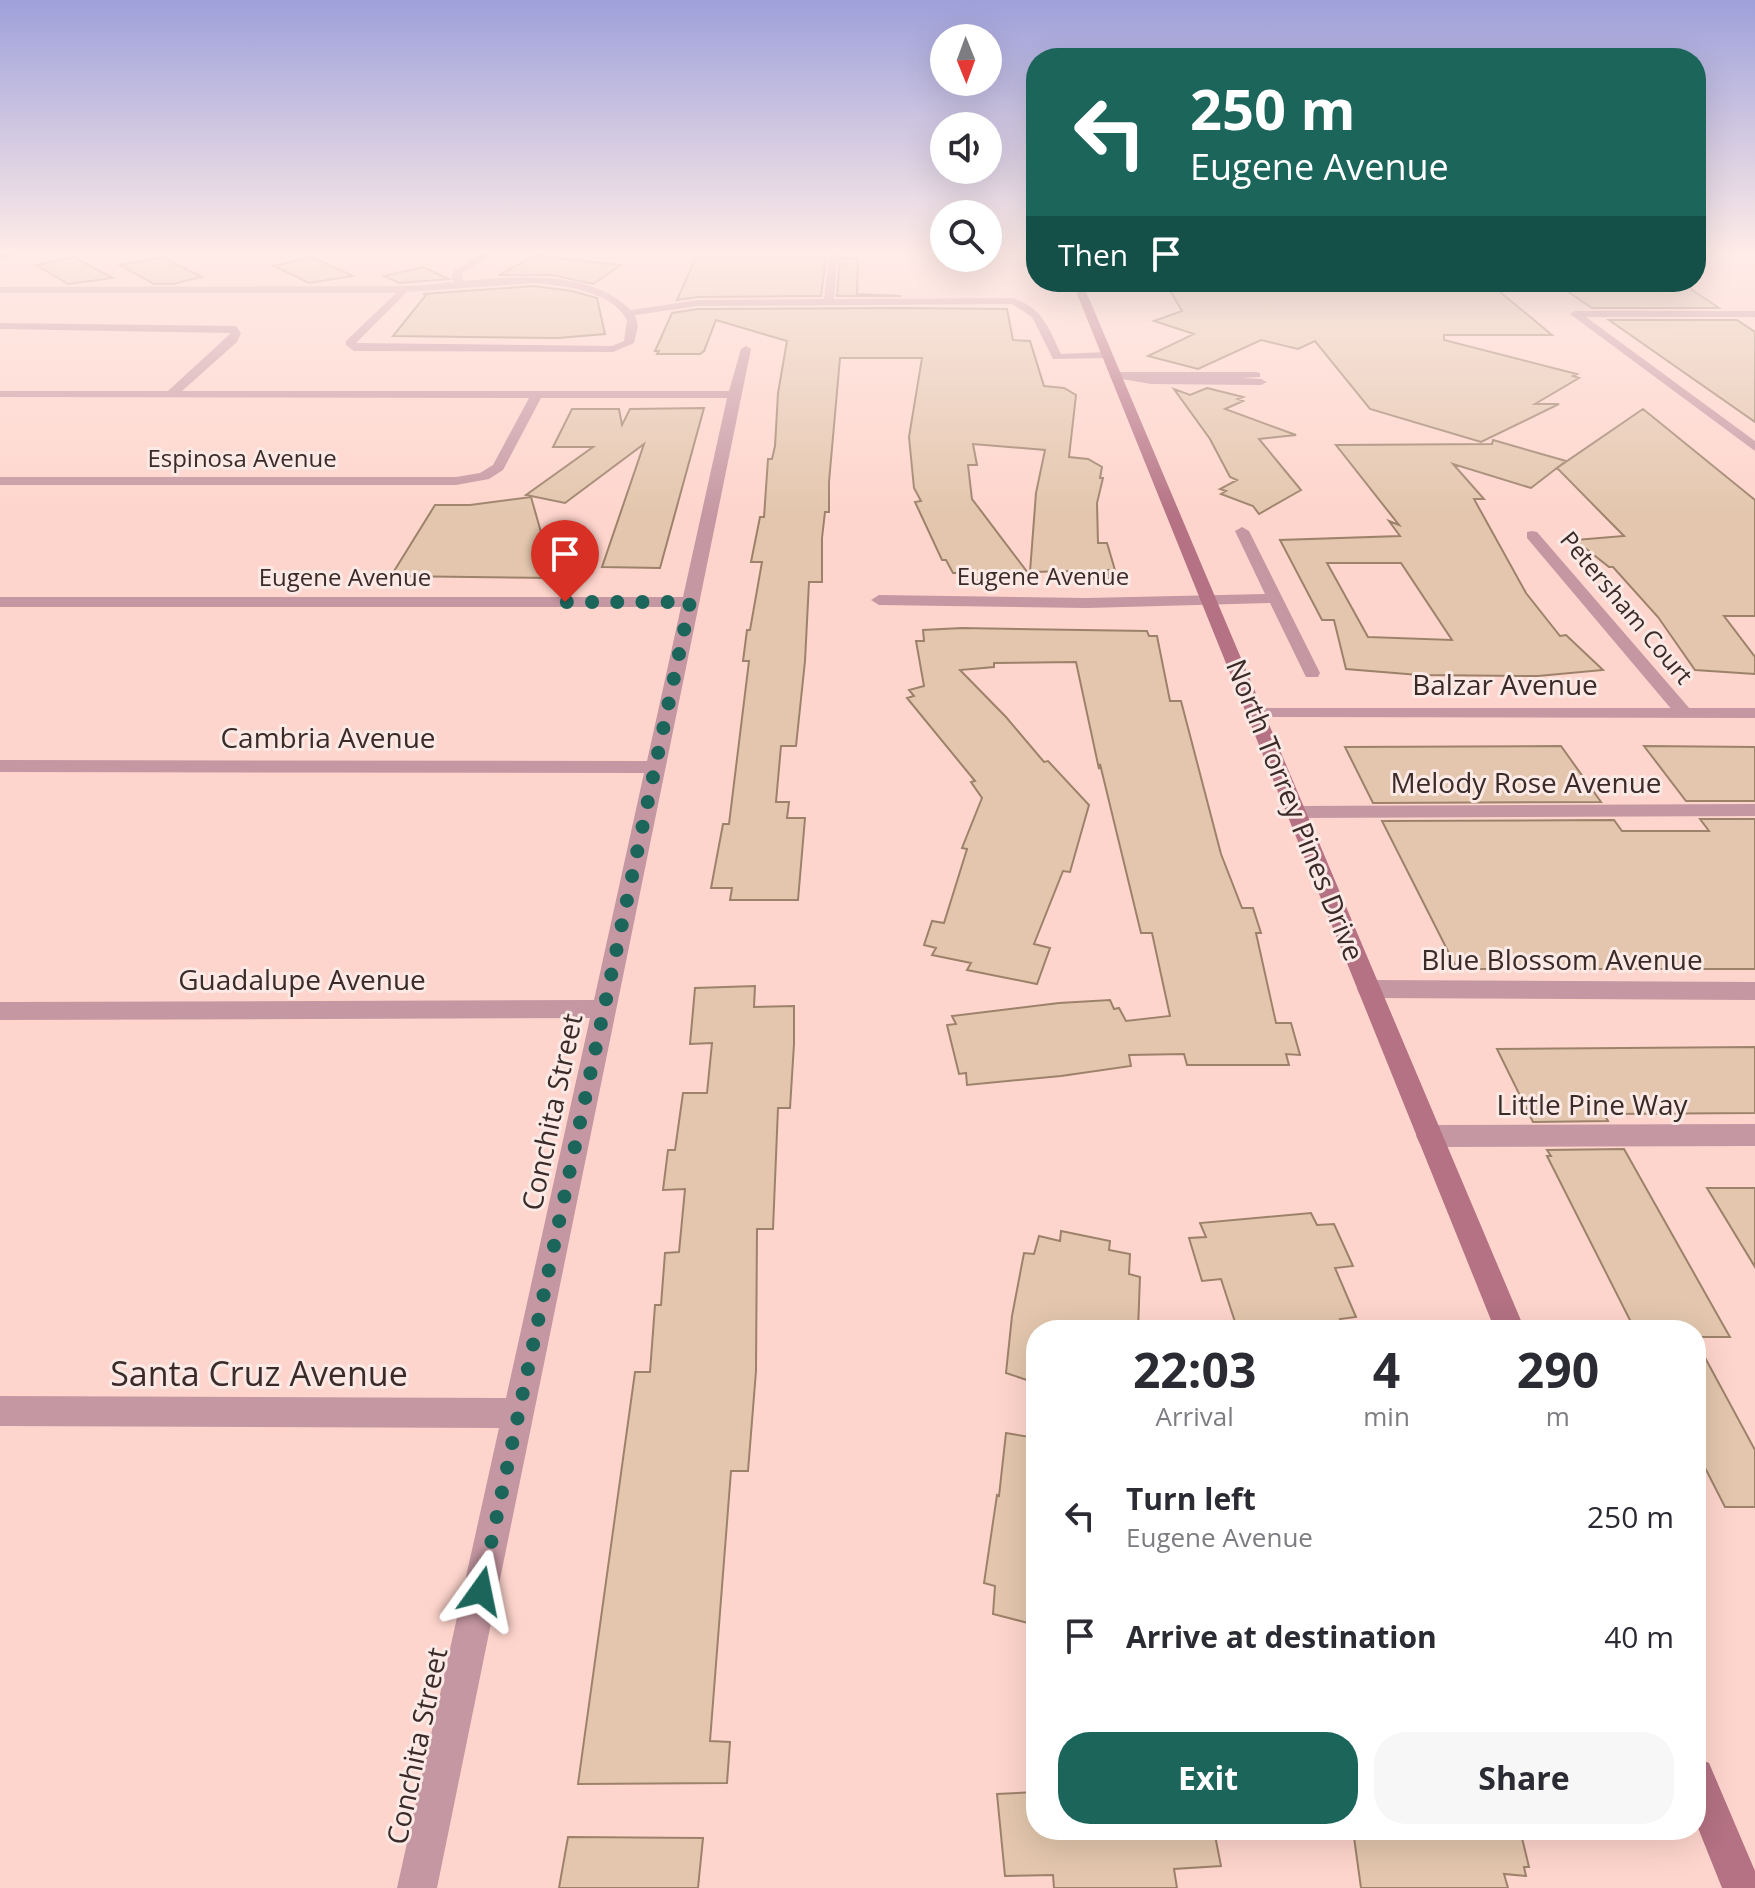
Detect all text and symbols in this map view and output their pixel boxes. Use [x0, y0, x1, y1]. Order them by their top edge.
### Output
north arrow [930, 24, 1002, 96]
map controls [930, 24, 1002, 272]
text: 250 m [1190, 70, 1356, 146]
icon: left [1058, 80, 1162, 184]
button: sound [930, 112, 1002, 184]
text: Eugene Avenue [1190, 142, 1449, 191]
button: search [930, 200, 1002, 272]
icon: arrive [1144, 232, 1188, 276]
text: Then [1058, 234, 1128, 275]
street label: Espinosa Avenue [147, 441, 337, 474]
pin [531, 520, 599, 602]
street label: Petersham Court [1553, 524, 1701, 691]
icon: arrive [543, 532, 587, 576]
street label: Eugene Avenue [957, 559, 1129, 592]
street label: Eugene Avenue [259, 560, 431, 593]
street label: North Torrey Pines Drive [1218, 653, 1374, 966]
street label: Balzar Avenue [1412, 665, 1598, 703]
street label: Cambria Avenue [220, 718, 436, 756]
street label: Melody Rose Avenue [1390, 763, 1662, 801]
street label: Blue Blossom Avenue [1421, 940, 1703, 978]
street label: Guadalupe Avenue [178, 960, 426, 998]
street label: Conchita Street [512, 1010, 590, 1214]
street label: Little Pine Way [1496, 1085, 1689, 1123]
text: 22:03 [1133, 1337, 1256, 1402]
text: 4 [1373, 1337, 1400, 1402]
text: 290 [1517, 1337, 1599, 1402]
street label: Santa Cruz Avenue [110, 1350, 408, 1396]
text: Arrival [1155, 1398, 1234, 1434]
text: min [1363, 1398, 1410, 1434]
text: m [1546, 1398, 1570, 1434]
text: Turn left [1126, 1478, 1256, 1519]
icon: left [1058, 1494, 1102, 1538]
text: 250 m [1587, 1496, 1674, 1537]
text: Eugene Avenue [1126, 1519, 1313, 1555]
position arrow [439, 1549, 523, 1633]
icon: arrive [1058, 1614, 1102, 1658]
text: Arrive at destination [1126, 1616, 1437, 1657]
text: 40 m [1604, 1616, 1674, 1657]
street label: Conchita Street [377, 1644, 455, 1848]
button: Exit [1058, 1732, 1358, 1824]
button: Share [1374, 1732, 1674, 1824]

